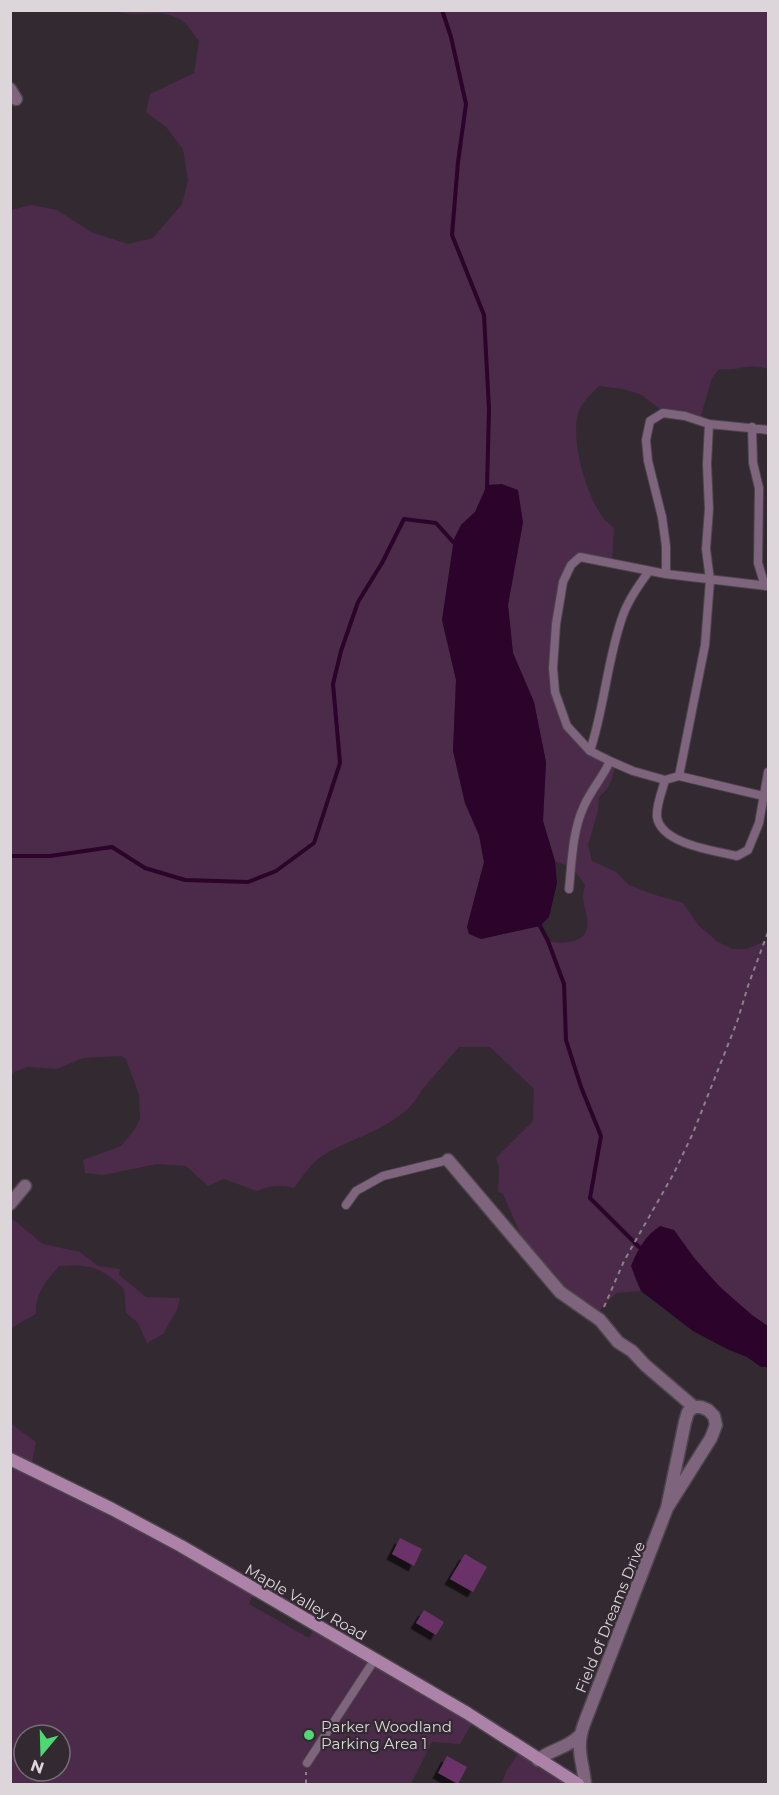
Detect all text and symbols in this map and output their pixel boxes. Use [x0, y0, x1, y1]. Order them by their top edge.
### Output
street label: Field of Dreams Drive [571, 1539, 649, 1695]
street label: Maple Valley Road [242, 1559, 370, 1645]
place label: Parker Woodland Parking Area 1 [321, 1717, 452, 1753]
north arrow [12, 1723, 72, 1783]
marker: Parker Woodland Parking Area 1 [302, 1728, 316, 1742]
text: N [28, 1756, 46, 1778]

